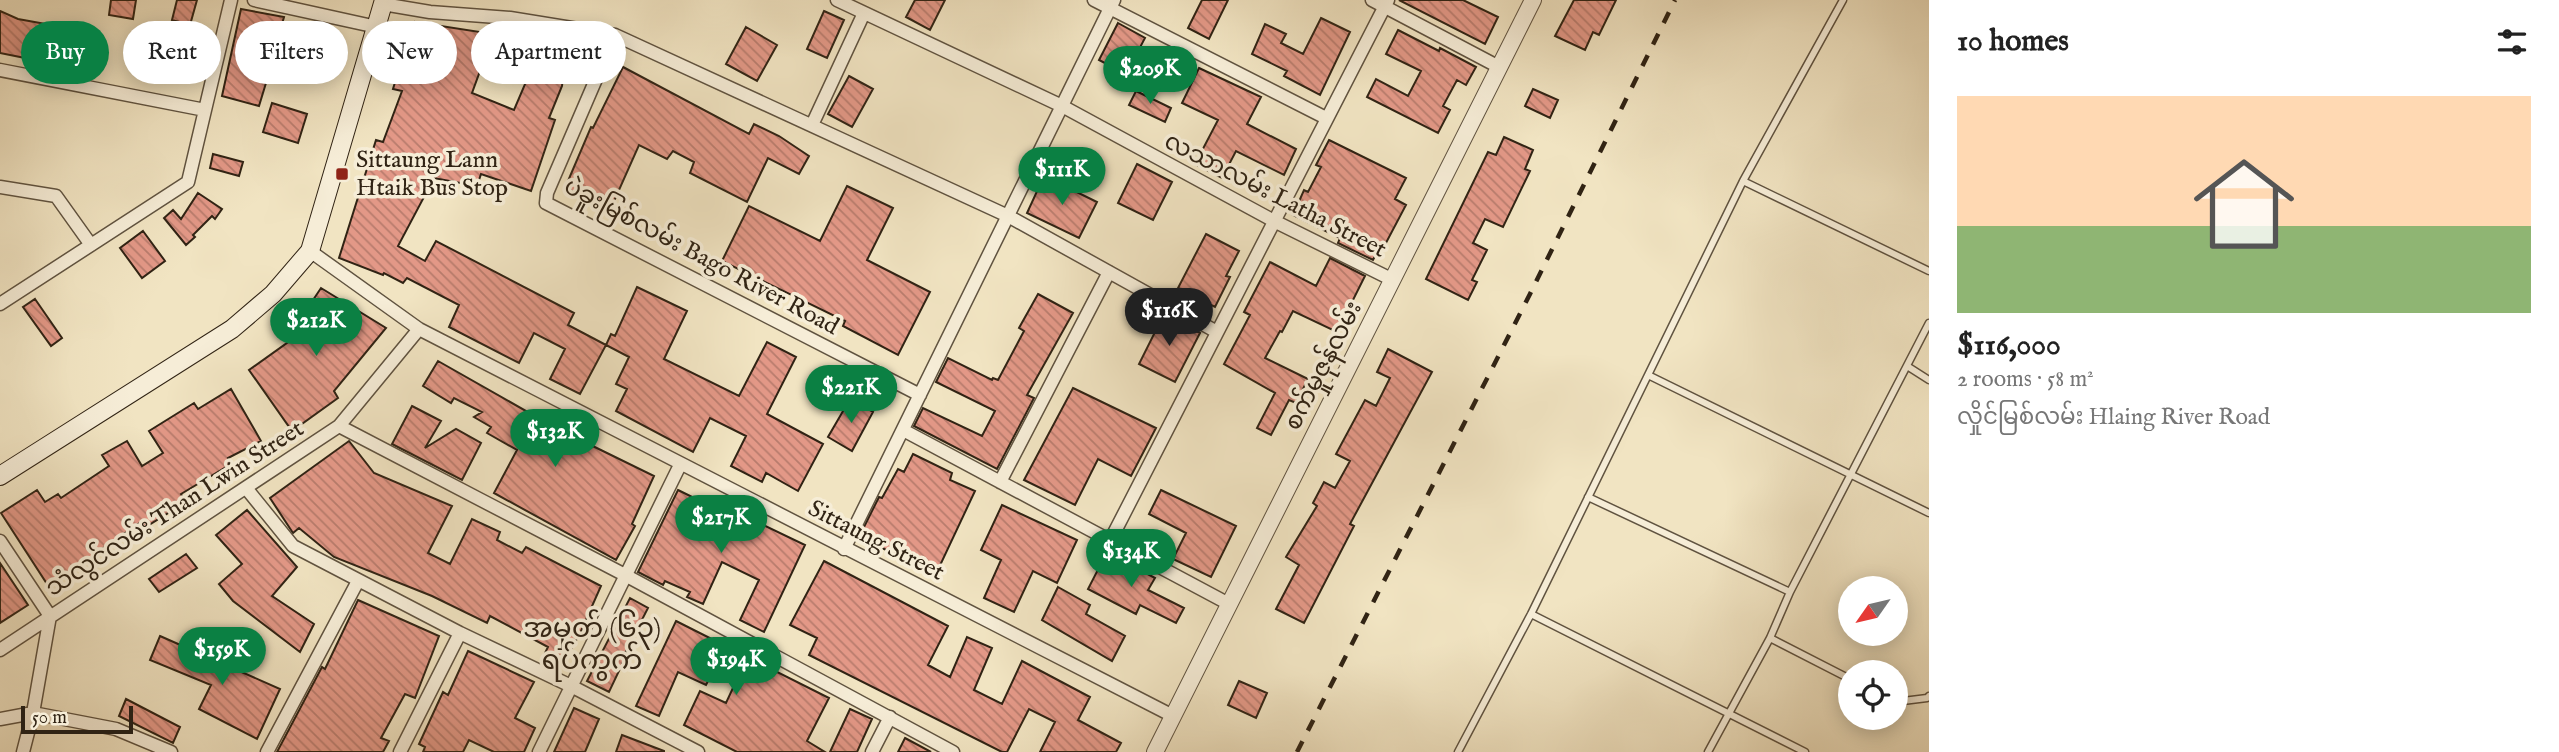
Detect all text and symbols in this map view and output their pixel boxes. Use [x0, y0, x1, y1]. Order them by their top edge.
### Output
chip: Buy [21, 21, 109, 84]
chip: Rent [123, 21, 221, 84]
chip: Filters [235, 21, 348, 84]
chip: New [362, 21, 457, 84]
chip: Apartment [471, 21, 626, 84]
text: 10 homes [1957, 23, 2069, 61]
icon: filters [2493, 23, 2531, 61]
pin: $209K [1101, 46, 1199, 106]
text: $209K [1119, 54, 1181, 83]
street label: လသာလမ်း Latha Street [1159, 125, 1392, 266]
icon: home [2181, 141, 2307, 267]
place label: Sittaung Lann Htaik Bus Stop [356, 145, 508, 204]
pin: $111K [1013, 148, 1111, 207]
text: $111K [1034, 155, 1090, 184]
marker: Sittaung Lann Htaik Bus Stop [334, 166, 350, 182]
street label: ပဲခူးမြစ်လမ်း Bago River Road [557, 169, 845, 345]
pin: $116K [1120, 288, 1218, 348]
street label: စက်မှုဇုန်လမ်း [1276, 295, 1372, 437]
text: $116K [1141, 296, 1197, 325]
pin: $212K [267, 298, 365, 358]
text: $212K [286, 306, 346, 335]
text: $116,000 [1957, 327, 2061, 365]
text: 2 rooms · 58 m² [1957, 365, 2094, 394]
pin: $221K [802, 366, 900, 425]
text: $221K [821, 373, 881, 402]
text: လှိုင်မြစ်လမ်း Hlaing River Road [1957, 403, 2270, 432]
pin: $132K [506, 410, 604, 469]
street label: သံလွင်လမ်း Than Lwin Street [39, 412, 311, 605]
text: $132K [526, 417, 584, 446]
street label: Sittaung Street [803, 493, 949, 589]
pin: $217K [672, 496, 770, 555]
text: $217K [691, 503, 751, 532]
pin: $134K [1082, 530, 1180, 589]
text: $134K [1102, 537, 1160, 566]
north arrow [1838, 576, 1908, 646]
map controls [1838, 576, 1908, 730]
district label: အမှတ် (၆၃) ရပ်ကွက် [523, 609, 661, 682]
pin: $159K [173, 628, 271, 687]
text: $159K [194, 635, 250, 664]
pin: $194K [687, 638, 785, 697]
text: $194K [706, 645, 766, 674]
button: locate [1838, 660, 1908, 730]
scale bar [21, 703, 133, 735]
text: 50 m [32, 706, 67, 730]

